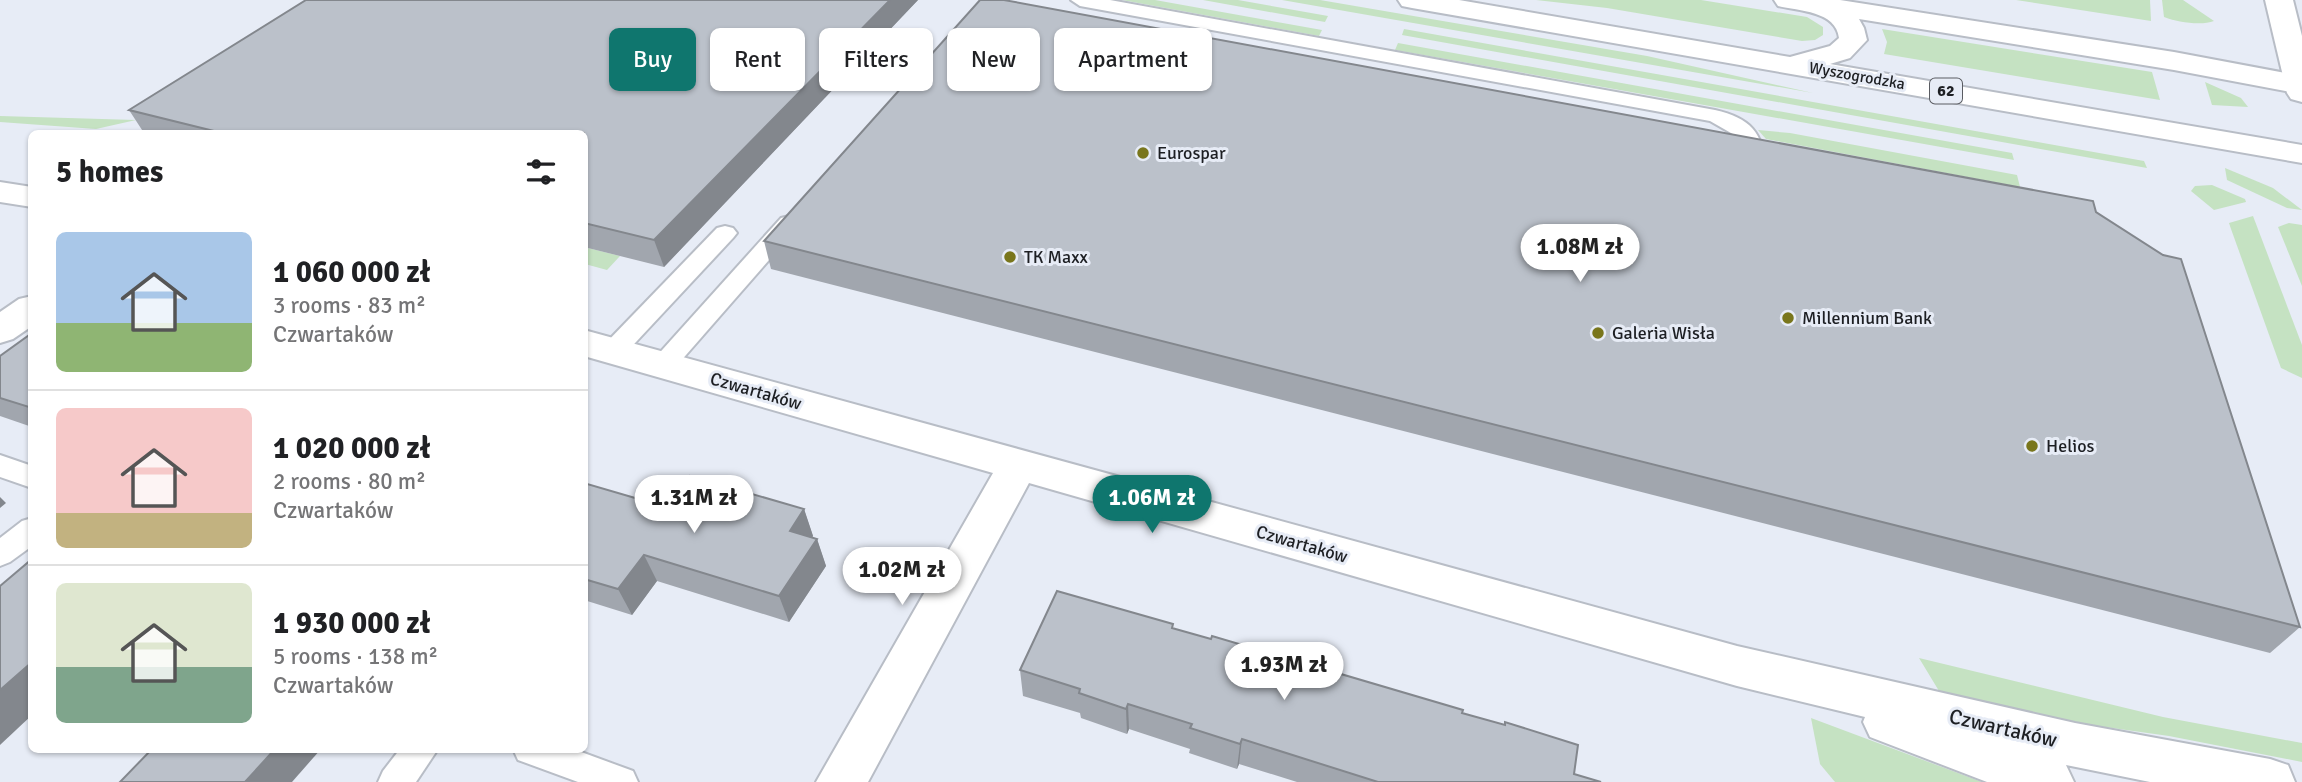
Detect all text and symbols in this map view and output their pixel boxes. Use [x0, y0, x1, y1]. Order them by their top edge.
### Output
chip: Buy [609, 28, 696, 91]
chip: Rent [710, 28, 805, 91]
chip: Filters [819, 28, 933, 91]
chip: New [947, 28, 1040, 91]
chip: Apartment [1054, 28, 1212, 91]
street label: Wyszogrodzka [1807, 58, 1907, 94]
road number: 62 [1930, 78, 1962, 104]
place label: Eurospar [1157, 142, 1226, 164]
marker: Eurospar [1135, 145, 1151, 161]
icon: filters [522, 153, 560, 191]
text: 5 homes [56, 154, 163, 191]
pin: 1.08M zł [1508, 224, 1652, 284]
text: 1.08M zł [1537, 232, 1623, 261]
place label: TK Maxx [1024, 246, 1088, 268]
marker: TK Maxx [1002, 249, 1018, 265]
text: 1 060 000 zł [273, 254, 431, 291]
icon: home [112, 260, 196, 344]
text: 3 rooms · 83 m² [273, 291, 426, 320]
place label: Millennium Bank [1802, 307, 1932, 329]
marker: Millennium Bank [1780, 310, 1796, 326]
text: Czwartaków [273, 320, 393, 349]
place label: Galeria Wisła [1612, 322, 1715, 344]
marker: Galeria Wisła [1590, 325, 1606, 341]
street label: Czwartaków [708, 367, 804, 415]
text: 1 020 000 zł [273, 430, 431, 467]
place label: Helios [2046, 435, 2095, 457]
icon: home [112, 436, 196, 520]
marker: Helios [2024, 438, 2040, 454]
text: 2 rooms · 80 m² [273, 467, 426, 496]
pin: 1.31M zł [622, 476, 766, 535]
pin: 1.06M zł [1080, 476, 1224, 535]
text: 1.31M zł [651, 483, 737, 512]
text: 1.06M zł [1109, 483, 1195, 512]
text: Czwartaków [273, 496, 393, 525]
street label: Czwartaków [1254, 520, 1350, 568]
pin: 1.02M zł [830, 548, 974, 607]
text: 1.02M zł [859, 555, 945, 584]
text: 1 930 000 zł [273, 605, 431, 642]
icon: home [112, 611, 196, 695]
text: 5 rooms · 138 m² [273, 642, 438, 671]
pin: 1.93M zł [1212, 642, 1356, 702]
text: 1.93M zł [1241, 650, 1327, 679]
text: Czwartaków [273, 671, 393, 700]
street label: Czwartaków [1947, 703, 2059, 753]

